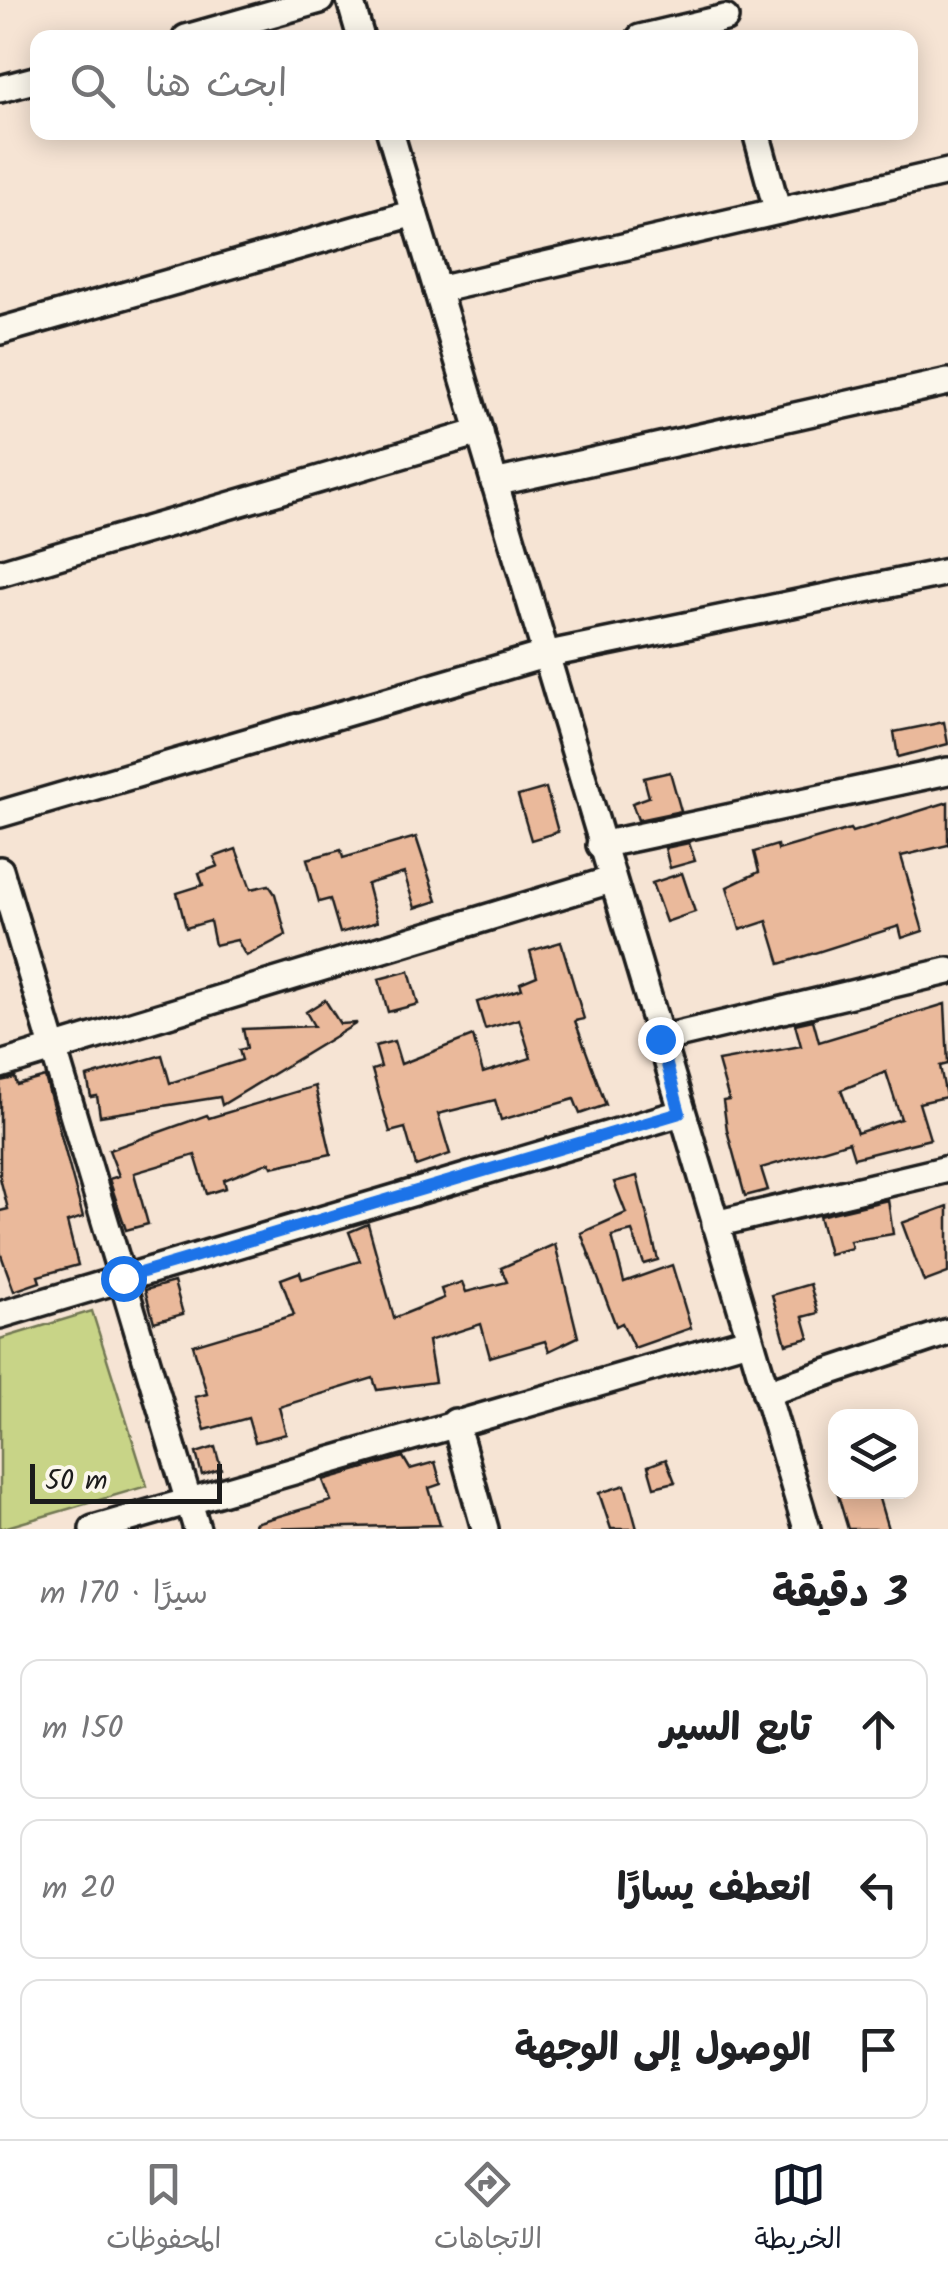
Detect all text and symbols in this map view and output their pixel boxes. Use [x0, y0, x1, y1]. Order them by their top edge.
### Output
search box [30, 30, 918, 140]
text: ابحث هنا [145, 56, 287, 116]
icon: search [65, 58, 120, 113]
route end [638, 1017, 684, 1063]
route start [101, 1256, 147, 1302]
map controls [828, 1409, 918, 1499]
button: layers [828, 1409, 918, 1499]
scale bar [30, 1459, 222, 1504]
text: 50 m [45, 1459, 108, 1504]
text: 3 دقيقة [772, 1561, 908, 1628]
text: سيرًا · 170 m [40, 1569, 208, 1620]
text: تابع السير [661, 1700, 811, 1760]
icon: ahead [851, 1702, 906, 1757]
text: 150 m [42, 1704, 124, 1755]
text: انعطف يسارًا [617, 1860, 811, 1920]
icon: left [851, 1862, 906, 1917]
text: 20 m [42, 1864, 115, 1915]
text: الوصول إلى الوجهة [515, 2020, 811, 2080]
icon: arrive [851, 2022, 906, 2077]
tab: المحفوظات [106, 2157, 222, 2263]
tab: الاتجاهات [434, 2157, 542, 2263]
tab: الخريطة [754, 2157, 842, 2263]

